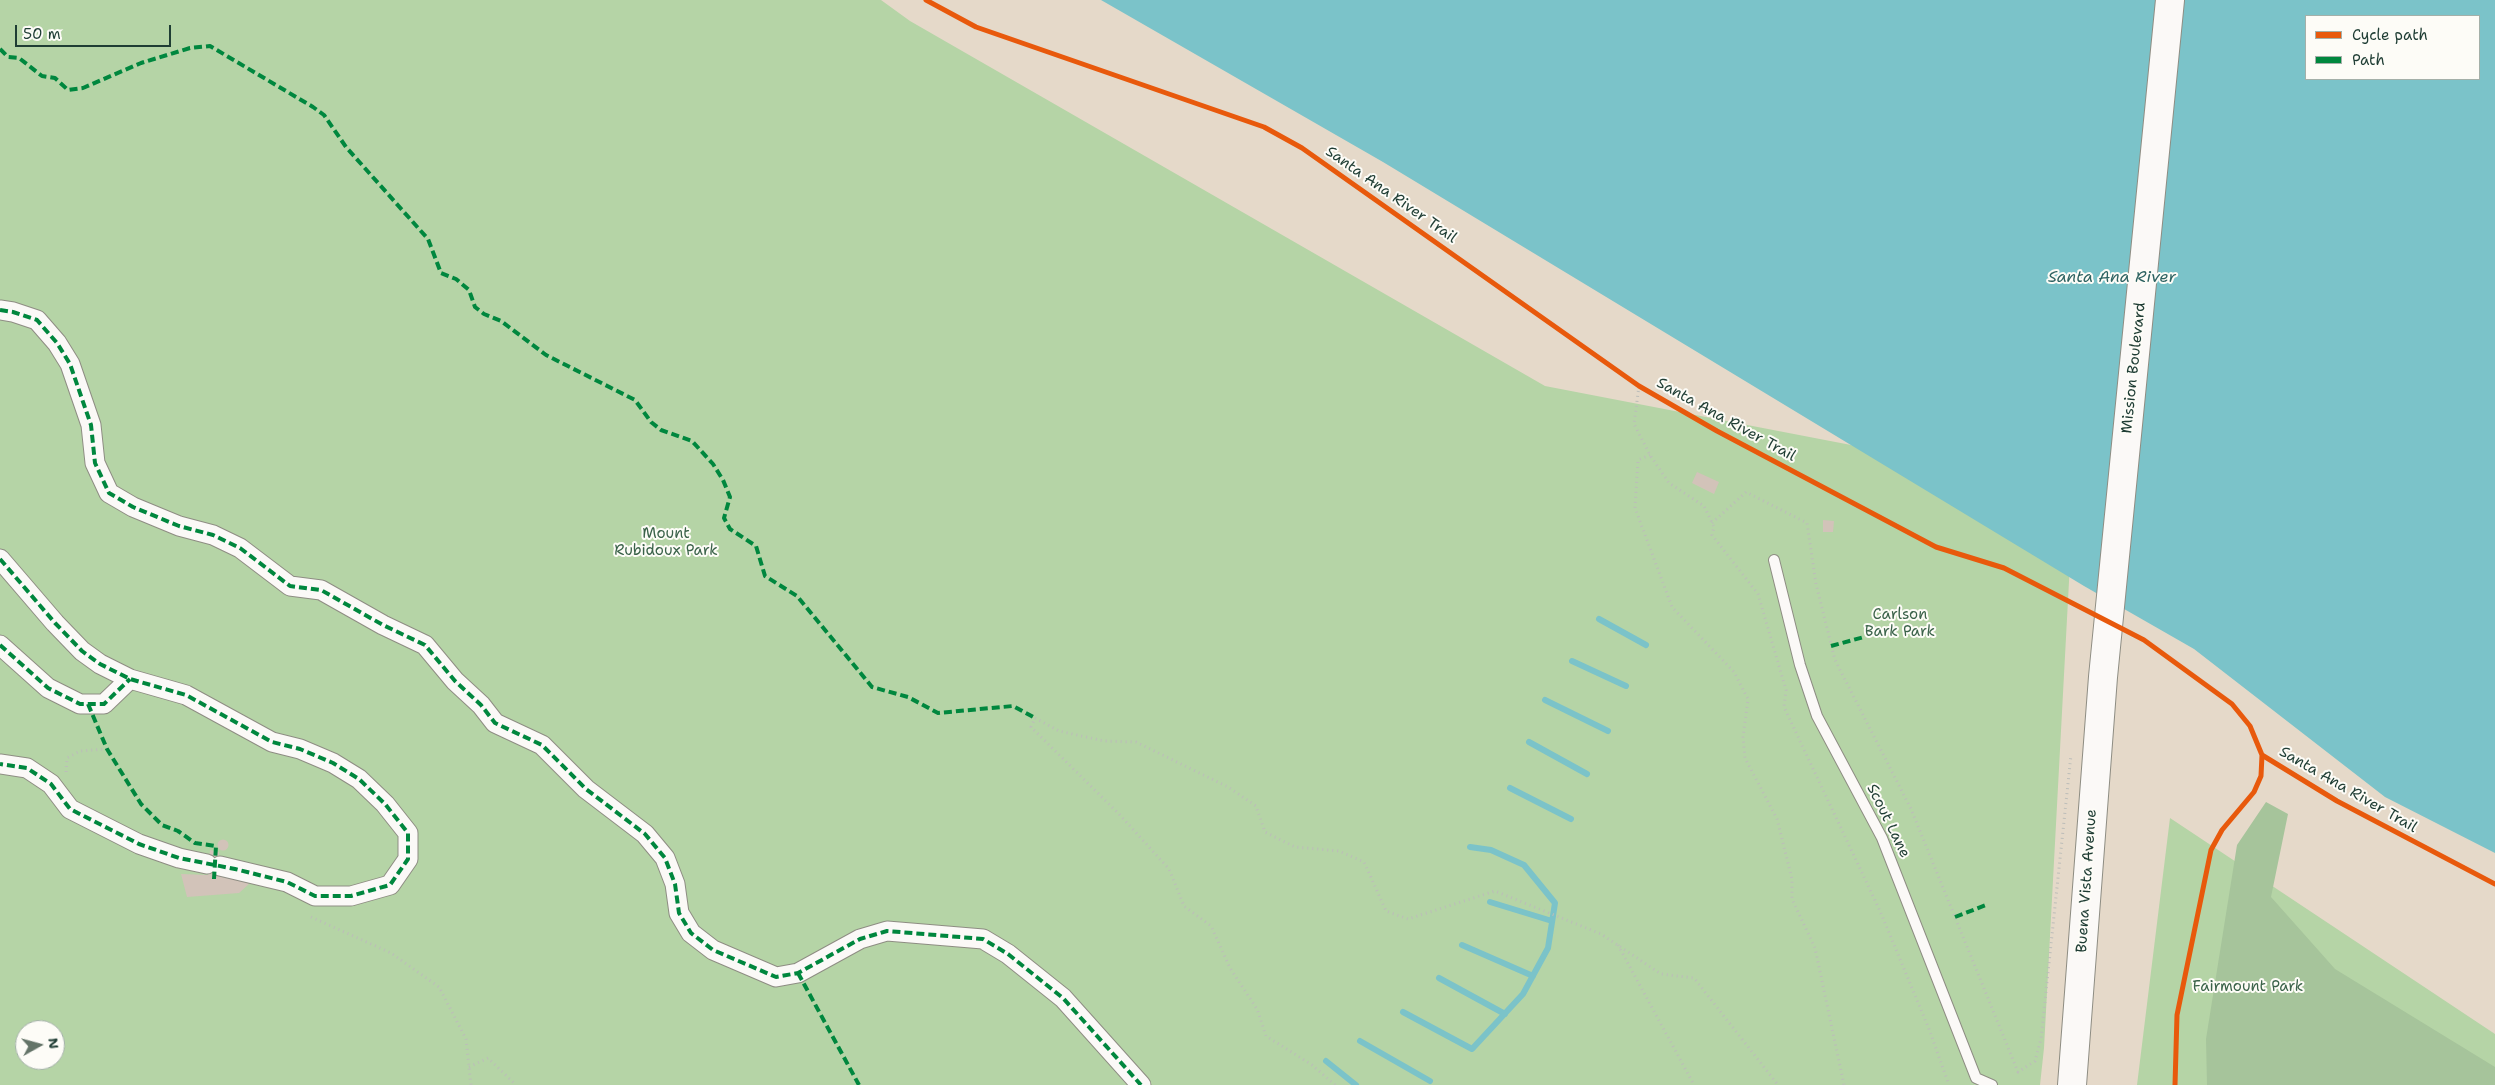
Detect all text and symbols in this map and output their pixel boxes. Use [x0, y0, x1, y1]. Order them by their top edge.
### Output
scale bar [18, 15, 174, 47]
legend [2305, 15, 2480, 80]
text: 50 m [23, 24, 61, 44]
text: Cycle path [2352, 25, 2428, 45]
text: Path [2352, 50, 2385, 70]
street label: Santa Ana River Trail [1322, 143, 1460, 247]
water label: Santa Ana River [2048, 268, 2176, 288]
street label: Mission Boulevard [2118, 301, 2150, 435]
street label: Santa Ana River Trail [1653, 374, 1799, 466]
park label: Mount Rubidoux Park [614, 525, 718, 560]
park label: Carlson Bark Park [1865, 606, 1935, 641]
street label: Santa Ana River Trail [2276, 743, 2420, 837]
street label: Scout Lane [1862, 781, 1914, 861]
street label: Buena Vista Avenue [2073, 809, 2101, 953]
park label: Fairmount Park [2193, 978, 2303, 996]
north arrow [15, 1020, 65, 1070]
text: N [44, 1037, 64, 1050]

